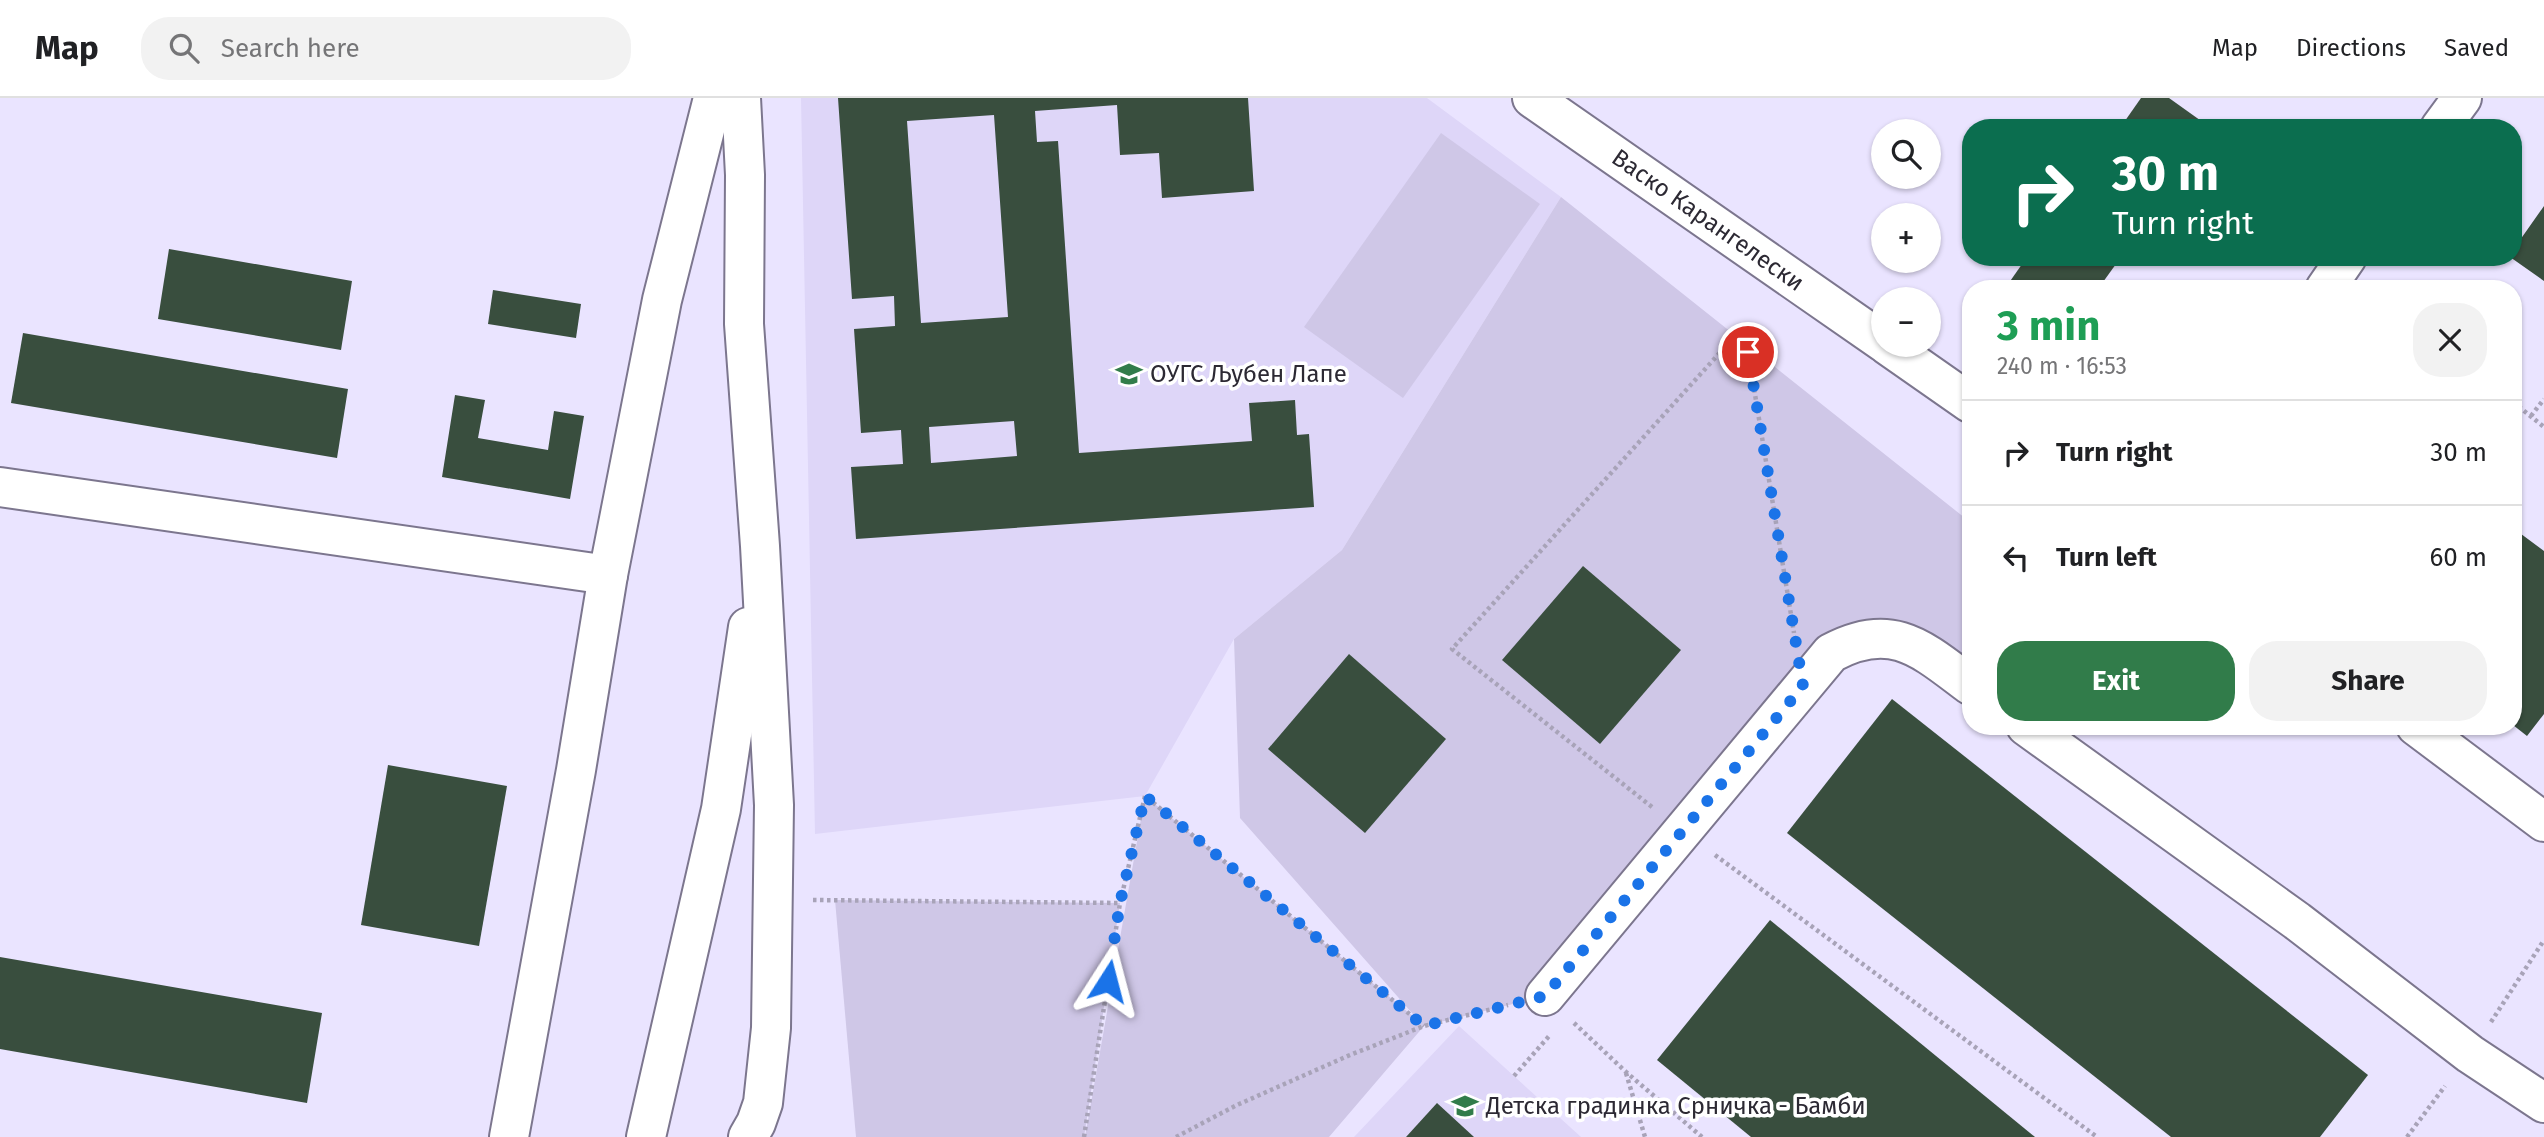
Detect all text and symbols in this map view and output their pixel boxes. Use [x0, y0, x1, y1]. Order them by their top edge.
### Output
search box [141, 17, 631, 80]
text: Map [35, 28, 99, 68]
icon: search [165, 29, 203, 67]
text: Search here [221, 33, 360, 64]
text: Map [2212, 34, 2258, 62]
text: Directions [2296, 34, 2406, 62]
text: Saved [2444, 34, 2509, 62]
map controls [1871, 119, 1941, 357]
button: search [1871, 119, 1941, 189]
street label: Васко Карангелески [1607, 143, 1809, 297]
text: 30 m [2112, 144, 2219, 203]
icon: right [1997, 147, 2088, 238]
button: + [1871, 203, 1941, 273]
text: Turn right [2112, 204, 2254, 242]
button: − [1871, 287, 1941, 357]
text: 3 min [1997, 301, 2100, 351]
button: close [2413, 303, 2487, 377]
pin [1718, 322, 1778, 382]
icon: arrive [1729, 333, 1767, 371]
text: 240 m · 16:53 [1997, 352, 2127, 380]
school or university icon: ОУГС Љубен Лапе [1114, 359, 1144, 389]
place label: ОУГС Љубен Лапе [1150, 360, 1347, 388]
icon: right [1997, 434, 2035, 472]
text: Turn right [2056, 437, 2173, 468]
text: 30 m [2430, 437, 2487, 468]
icon: left [1997, 539, 2035, 577]
text: Turn left [2056, 542, 2157, 573]
text: 60 m [2429, 542, 2487, 573]
button: Exit [1997, 641, 2235, 721]
button: Share [2249, 641, 2487, 721]
position arrow [1071, 944, 1145, 1018]
school or university icon: Детска градинка Срничка - Бамби [1450, 1091, 1480, 1121]
place label: Детска градинка Срничка - Бамби [1485, 1092, 1866, 1120]

